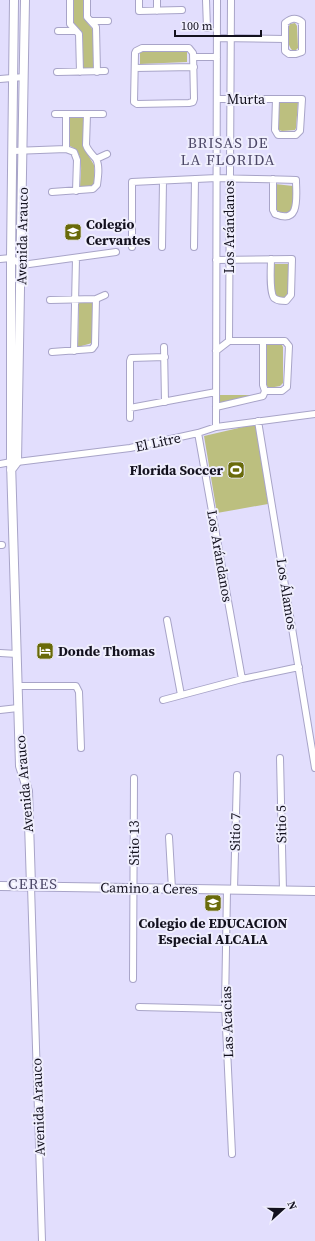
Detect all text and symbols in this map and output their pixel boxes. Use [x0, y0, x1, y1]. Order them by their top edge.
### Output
scale bar [175, 12, 261, 38]
text: 100 m [181, 18, 213, 34]
street label: Murta [227, 89, 266, 109]
district label: BRISAS DE LA FLORIDA [181, 132, 275, 170]
street label: Los Arándanos [219, 180, 239, 274]
street label: Avenida Arauco [11, 187, 33, 285]
place label: Colegio Cervantes [86, 214, 151, 250]
school or university icon: Colegio Cervantes [63, 222, 83, 242]
street label: El Litre [133, 427, 183, 457]
place label: Florida Soccer [129, 460, 223, 480]
sports icon: Florida Soccer [226, 460, 246, 480]
street label: Los Arándanos [202, 508, 238, 604]
street label: Los Álamos [271, 557, 303, 631]
hotel icon: Donde Thomas [35, 641, 55, 661]
place label: Donde Thomas [58, 641, 155, 661]
street label: Avenida Arauco [10, 734, 38, 834]
street label: Sitio 5 [271, 805, 291, 843]
street label: Sitio 7 [225, 813, 245, 851]
street label: Sitio 13 [124, 820, 144, 866]
district label: CERES [8, 873, 58, 894]
street label: Camino a Ceres [100, 877, 198, 899]
school or university icon: Colegio de EDUCACION Especial ALCALA [203, 893, 223, 913]
place label: Colegio de EDUCACION Especial ALCALA [139, 913, 288, 949]
street label: Las Acacias [216, 986, 238, 1058]
street label: Avenida Arauco [26, 1057, 50, 1156]
north arrow [263, 1189, 303, 1229]
text: N [283, 1199, 300, 1212]

